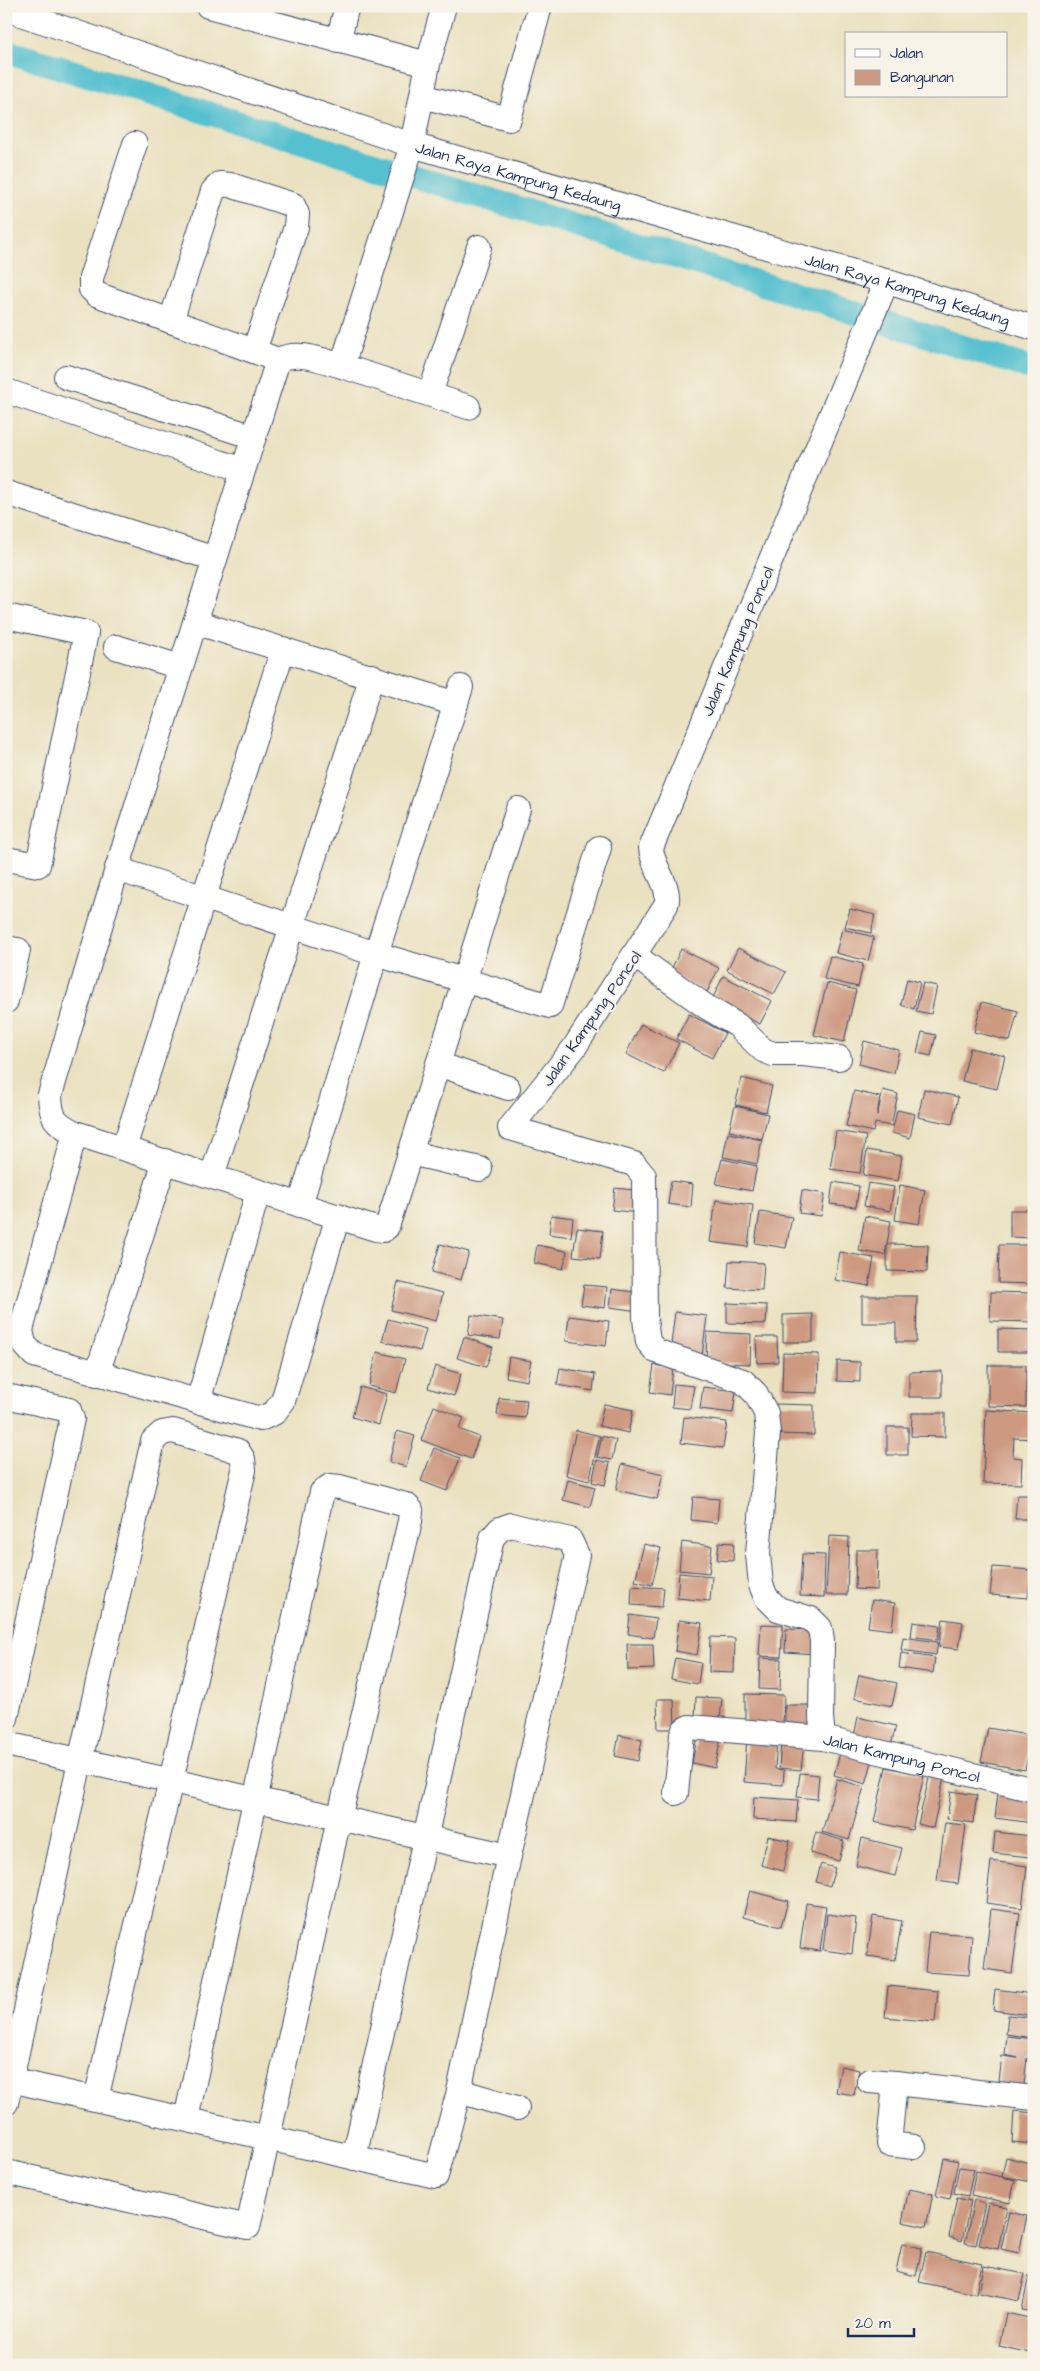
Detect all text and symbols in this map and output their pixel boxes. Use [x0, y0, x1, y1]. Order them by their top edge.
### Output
legend [845, 32, 1008, 98]
text: Jalan [890, 43, 924, 64]
text: Bangunan [890, 67, 954, 89]
street label: Jalan Raya Kampung Kedaung [413, 137, 624, 218]
street label: Jalan Raya Kampung Kedaung [802, 248, 1012, 333]
street label: Jalan Kampung Poncol [696, 563, 780, 720]
street label: Jalan Kampung Poncol [537, 947, 648, 1091]
street label: Jalan Kampung Poncol [821, 1728, 982, 1788]
scale bar [848, 2306, 914, 2338]
text: 20 m [855, 2313, 891, 2334]

